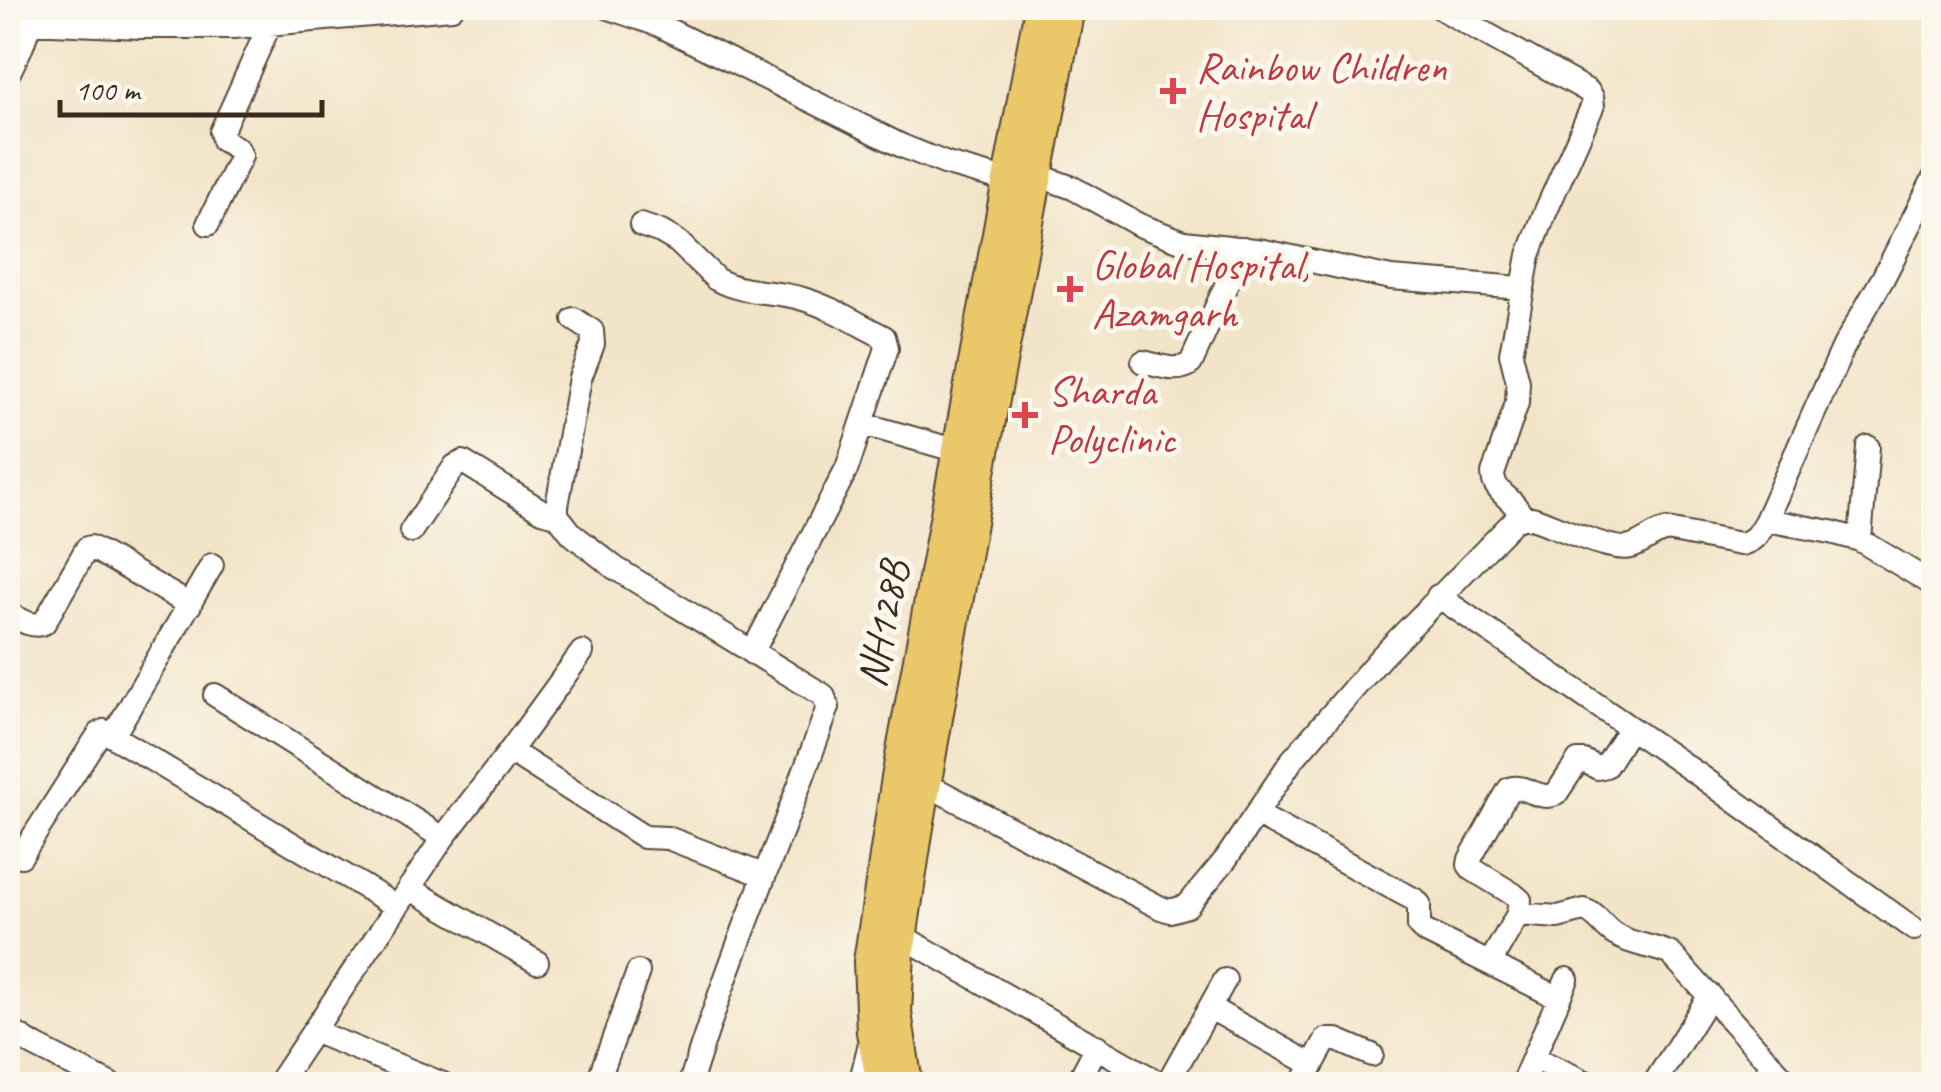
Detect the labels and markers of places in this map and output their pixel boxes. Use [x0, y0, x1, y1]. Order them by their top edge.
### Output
place label: Rainbow Children Hospital [1196, 41, 1448, 142]
marker: Rainbow Children Hospital [1160, 78, 1186, 104]
place label: Global Hospital, Azamgarh [1092, 239, 1310, 340]
marker: Global Hospital, Azamgarh [1057, 276, 1083, 302]
place label: Sharda Polyclinic [1048, 365, 1177, 466]
marker: Sharda Polyclinic [1012, 402, 1038, 428]

